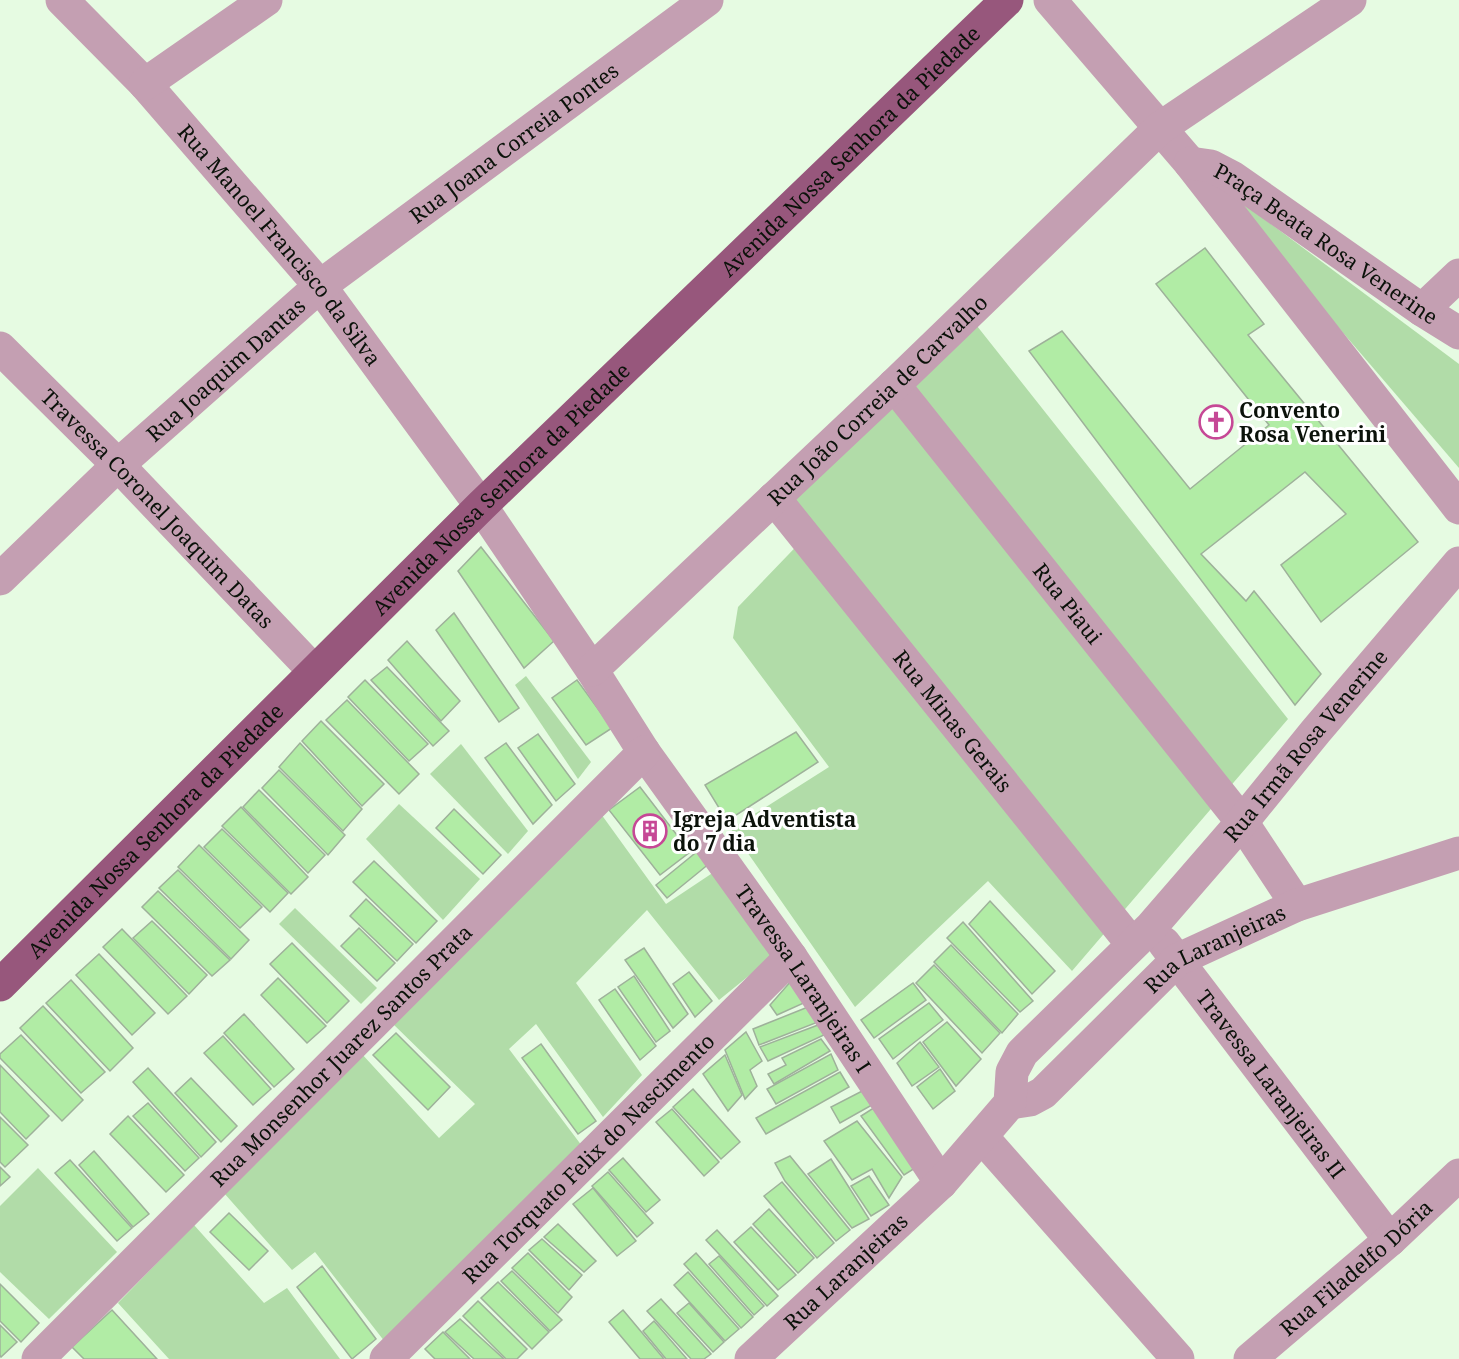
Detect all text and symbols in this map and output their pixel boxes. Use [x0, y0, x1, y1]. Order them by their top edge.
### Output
street label: Avenida Nossa Senhora da Piedade [714, 19, 986, 282]
street label: Rua Joana Correia Pontes [404, 56, 624, 229]
street label: Rua Manoel Francisco da Silva [172, 118, 388, 371]
street label: Praça Beata Rosa Venerine [1210, 156, 1443, 330]
street label: Rua João Correia de Carvalho [761, 288, 993, 511]
street label: Rua Joaquim Dantas [140, 292, 311, 448]
street label: Avenida Nossa Senhora da Piedade [366, 356, 636, 621]
street label: Travessa Coronel Joaquim Datas [35, 383, 280, 634]
place label: Convento Rosa Venerini [1239, 396, 1387, 448]
church icon: Convento Rosa Venerini [1198, 404, 1234, 440]
street label: Rua Piaui [1027, 557, 1109, 650]
street label: Rua Irmã Rosa Venerine [1217, 643, 1394, 847]
street label: Rua Minas Gerais [887, 644, 1019, 798]
street label: Avenida Nossa Senhora da Piedade [21, 697, 289, 964]
place label: Igreja Adventista do 7 dia [673, 805, 856, 857]
building icon: Igreja Adventista do 7 dia [632, 813, 668, 849]
street label: Travessa Laranjeiras I [729, 879, 878, 1078]
street label: Rua Laranjeiras [1138, 898, 1290, 999]
street label: Rua Monsenhor Juarez Santos Prata [204, 918, 478, 1192]
street label: Travessa Laranjeiras II [1191, 984, 1352, 1184]
street label: Rua Torquato Felix do Nascimento [456, 1027, 720, 1289]
street label: Rua Filadelfo Dória [1274, 1193, 1438, 1342]
street label: Rua Laranjeiras [778, 1207, 914, 1336]

